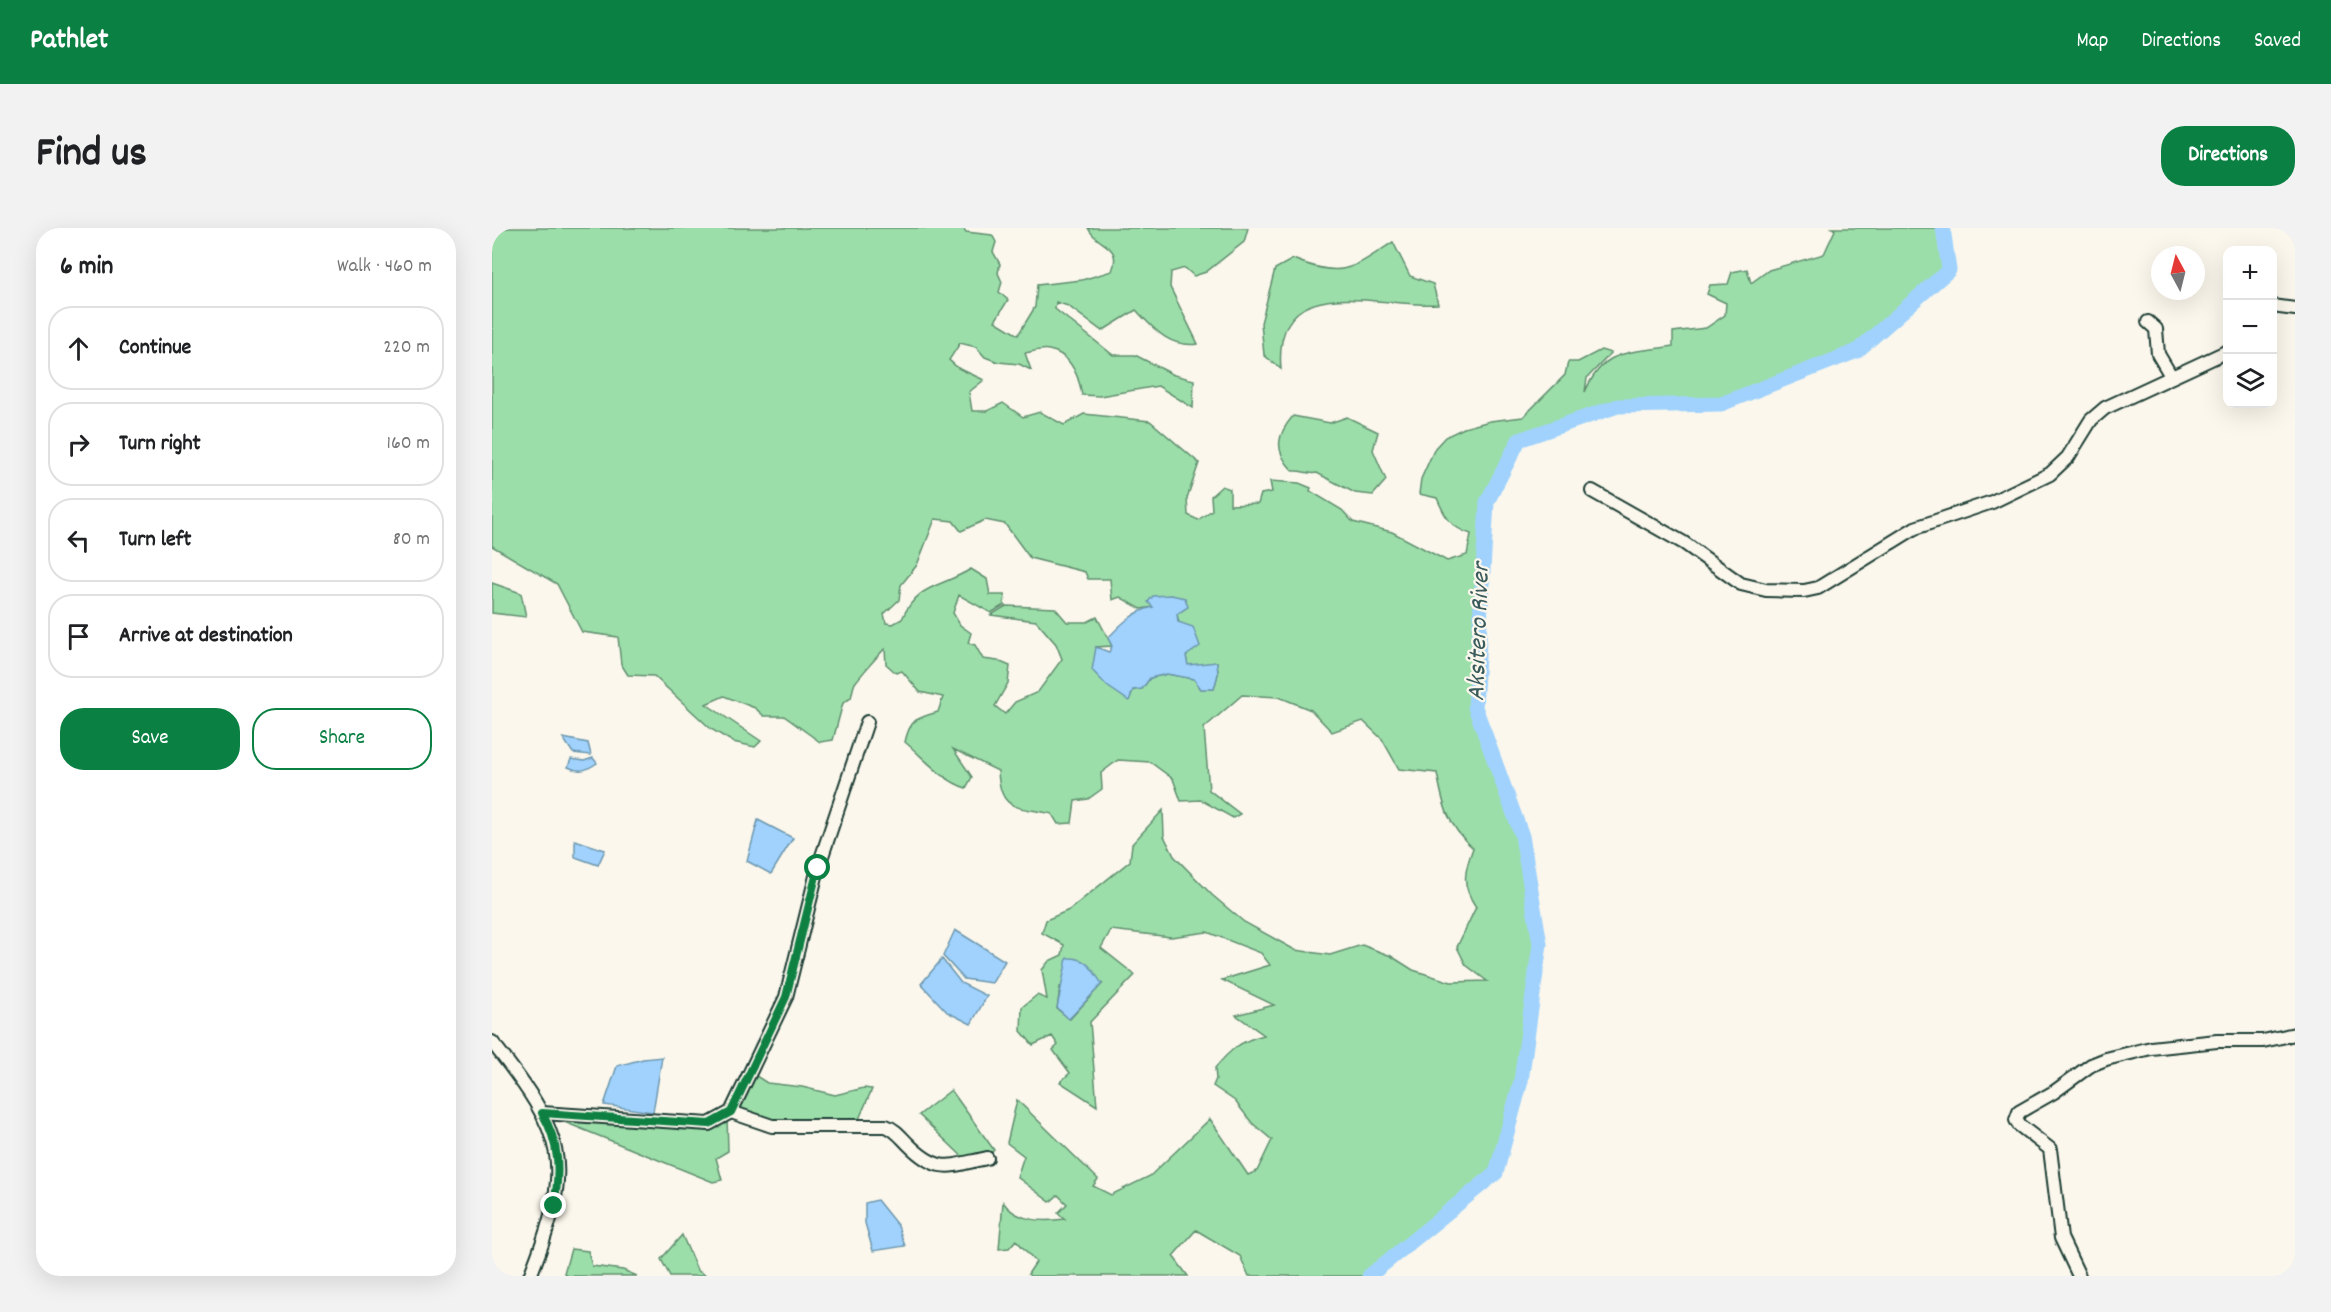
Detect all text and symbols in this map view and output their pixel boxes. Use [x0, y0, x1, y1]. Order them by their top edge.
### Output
text: Pathlet [30, 22, 108, 62]
text: Map [2077, 27, 2108, 57]
text: Directions [2141, 27, 2221, 57]
text: Saved [2254, 27, 2301, 57]
text: Find us [36, 126, 147, 186]
button: Directions [2161, 126, 2295, 186]
north arrow [2151, 246, 2205, 300]
map controls [2223, 246, 2277, 408]
button: + [2223, 246, 2277, 300]
text: 6 min [60, 249, 113, 286]
text: Walk · 460 m [337, 253, 432, 281]
button: − [2223, 300, 2277, 354]
icon: ahead [62, 332, 95, 365]
text: Continue [119, 333, 191, 364]
text: 220 m [383, 334, 430, 362]
button: layers [2223, 354, 2277, 408]
icon: right [62, 428, 95, 461]
text: Turn right [119, 429, 201, 460]
text: 160 m [387, 430, 430, 458]
icon: left [62, 524, 95, 557]
text: Turn left [119, 525, 191, 556]
text: 80 m [393, 526, 430, 554]
water label: Aksitero River [1459, 559, 1501, 702]
icon: arrive [62, 620, 95, 653]
text: Arrive at destination [119, 621, 293, 652]
button: Save [60, 708, 240, 770]
button: Share [252, 708, 432, 770]
route start [804, 854, 830, 880]
route end [540, 1192, 566, 1218]

